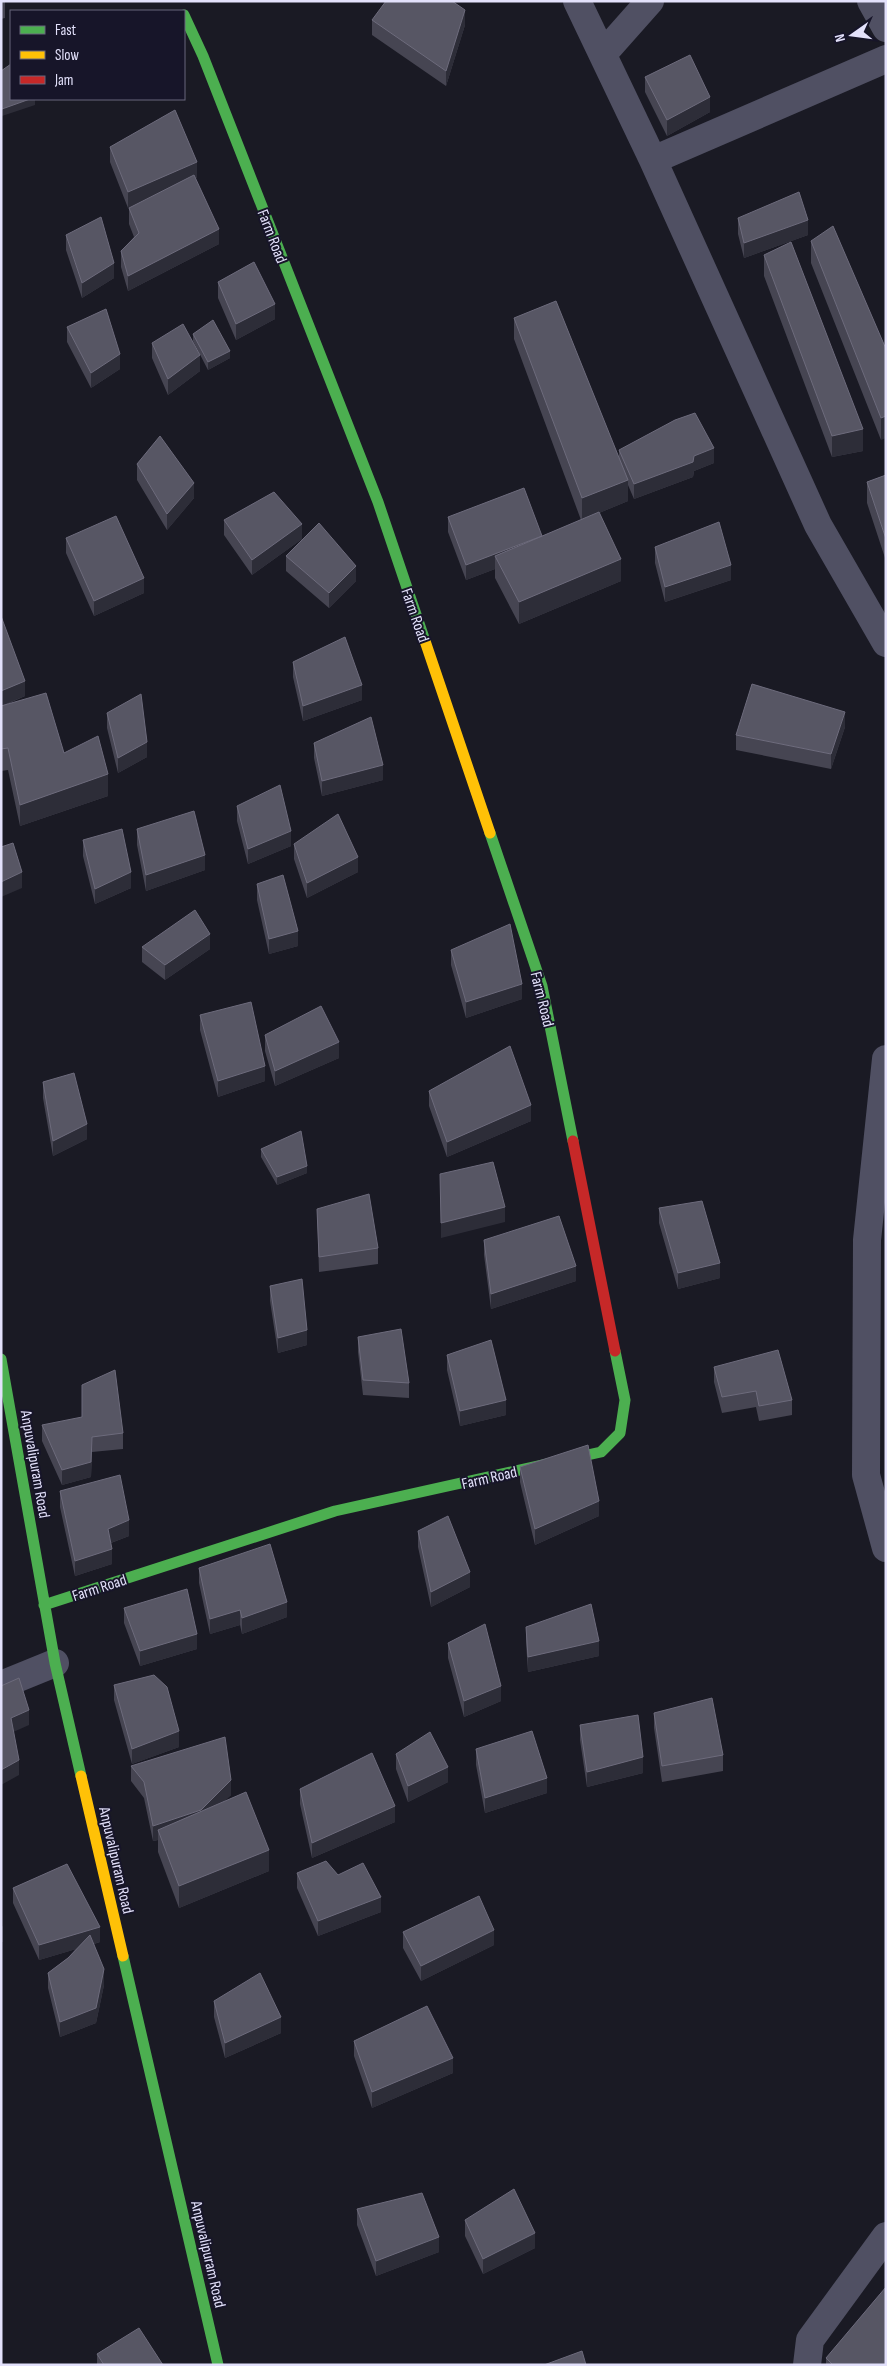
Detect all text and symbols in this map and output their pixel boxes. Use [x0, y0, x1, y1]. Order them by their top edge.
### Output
legend [10, 10, 185, 100]
north arrow [827, 10, 877, 60]
text: Fast [55, 21, 77, 40]
text: N [831, 32, 849, 44]
text: Slow [55, 46, 79, 65]
text: Jam [54, 71, 73, 90]
street label: Farm Road [253, 207, 291, 266]
street label: Farm Road [396, 586, 433, 645]
street label: Farm Road [526, 970, 558, 1029]
street label: Anpuvalipuram Road [16, 1408, 53, 1520]
street label: Farm Road [460, 1463, 519, 1494]
street label: Farm Road [70, 1571, 129, 1606]
street label: Anpuvalipuram Road [94, 1804, 137, 1916]
street label: Anpuvalipuram Road [186, 2198, 229, 2310]

